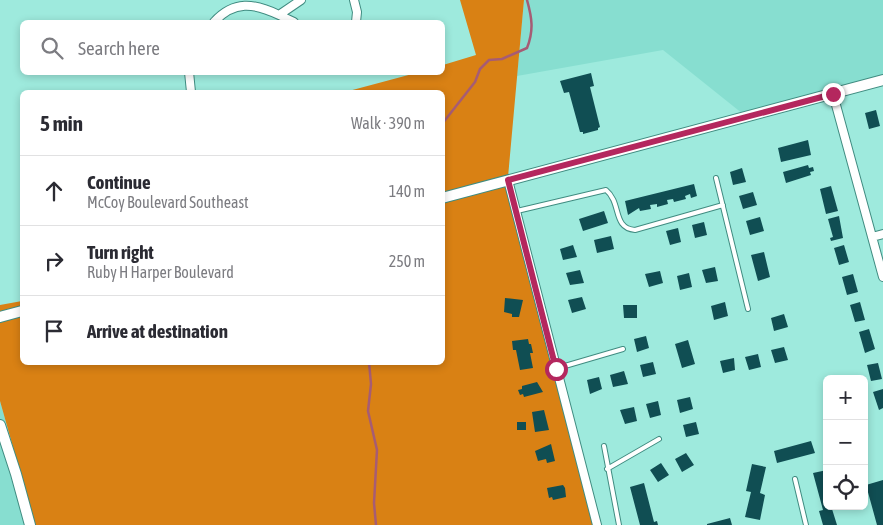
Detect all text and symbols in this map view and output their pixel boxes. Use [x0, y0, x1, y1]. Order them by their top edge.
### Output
search box [20, 20, 445, 75]
icon: search [38, 34, 66, 62]
text: Search here [78, 37, 160, 59]
route end [822, 83, 845, 106]
text: 5 min [40, 111, 83, 135]
text: Walk · 390 m [351, 114, 425, 132]
text: Continue [87, 171, 151, 193]
icon: ahead [40, 177, 68, 205]
text: 140 m [389, 182, 425, 200]
text: McCoy Boulevard Southeast [87, 193, 249, 211]
text: Turn right [87, 241, 154, 263]
icon: right [40, 247, 68, 275]
text: 250 m [389, 252, 425, 270]
text: Ruby H Harper Boulevard [87, 263, 234, 281]
icon: arrive [40, 317, 68, 345]
text: Arrive at destination [87, 320, 228, 342]
route start [545, 358, 568, 381]
map controls [823, 375, 868, 510]
button: + [823, 375, 868, 420]
button: − [823, 420, 868, 465]
button: locate [823, 465, 868, 510]

